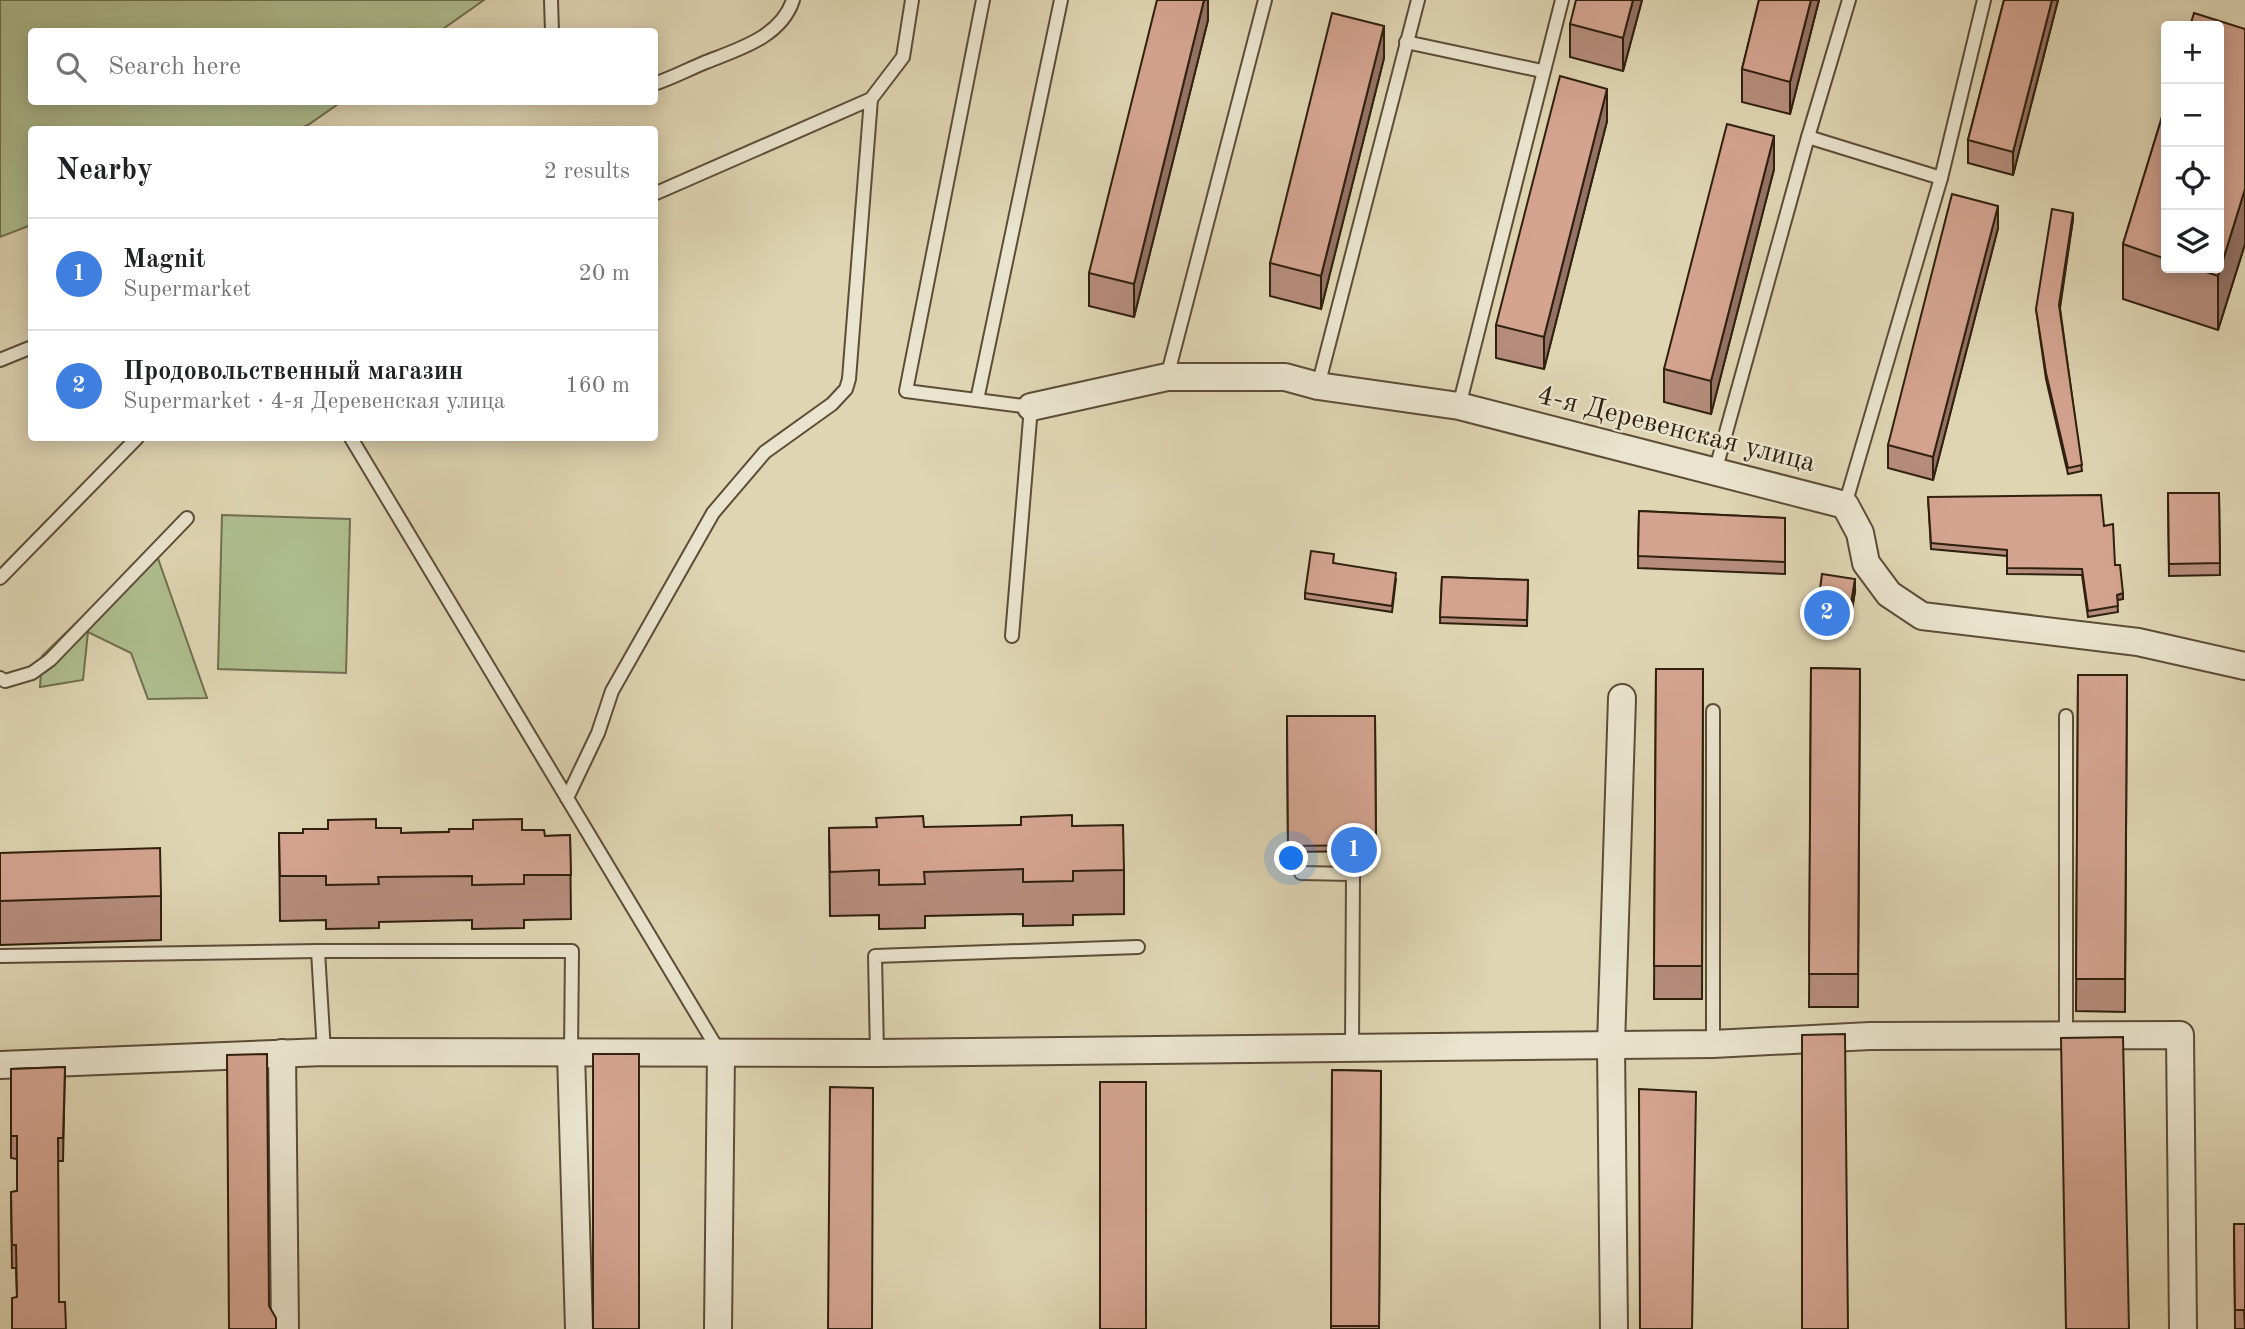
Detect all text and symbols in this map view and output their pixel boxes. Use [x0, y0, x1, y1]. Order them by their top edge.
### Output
map controls [2161, 21, 2224, 273]
button: + [2161, 21, 2224, 84]
search box [28, 28, 658, 105]
icon: search [52, 48, 90, 86]
text: Search here [108, 54, 241, 80]
button: − [2161, 84, 2224, 147]
button: locate [2161, 147, 2224, 210]
text: Nearby [56, 156, 153, 186]
text: 2 results [544, 160, 630, 183]
button: layers [2161, 210, 2224, 273]
text: Magnit [123, 247, 205, 273]
text: 1 [72, 262, 86, 285]
text: 20 m [579, 262, 630, 285]
text: Supermarket [123, 278, 251, 301]
text: Продовольственный магазин [123, 359, 463, 385]
text: 2 [72, 374, 86, 397]
text: 160 m [565, 374, 630, 397]
street label: 4-я Деревенская улица [1534, 382, 1818, 478]
text: Supermarket · 4-я Деревенская улица [123, 390, 505, 413]
pin: 2 [1804, 587, 1850, 639]
pin: 1 [1331, 824, 1377, 876]
your location [1274, 841, 1308, 875]

